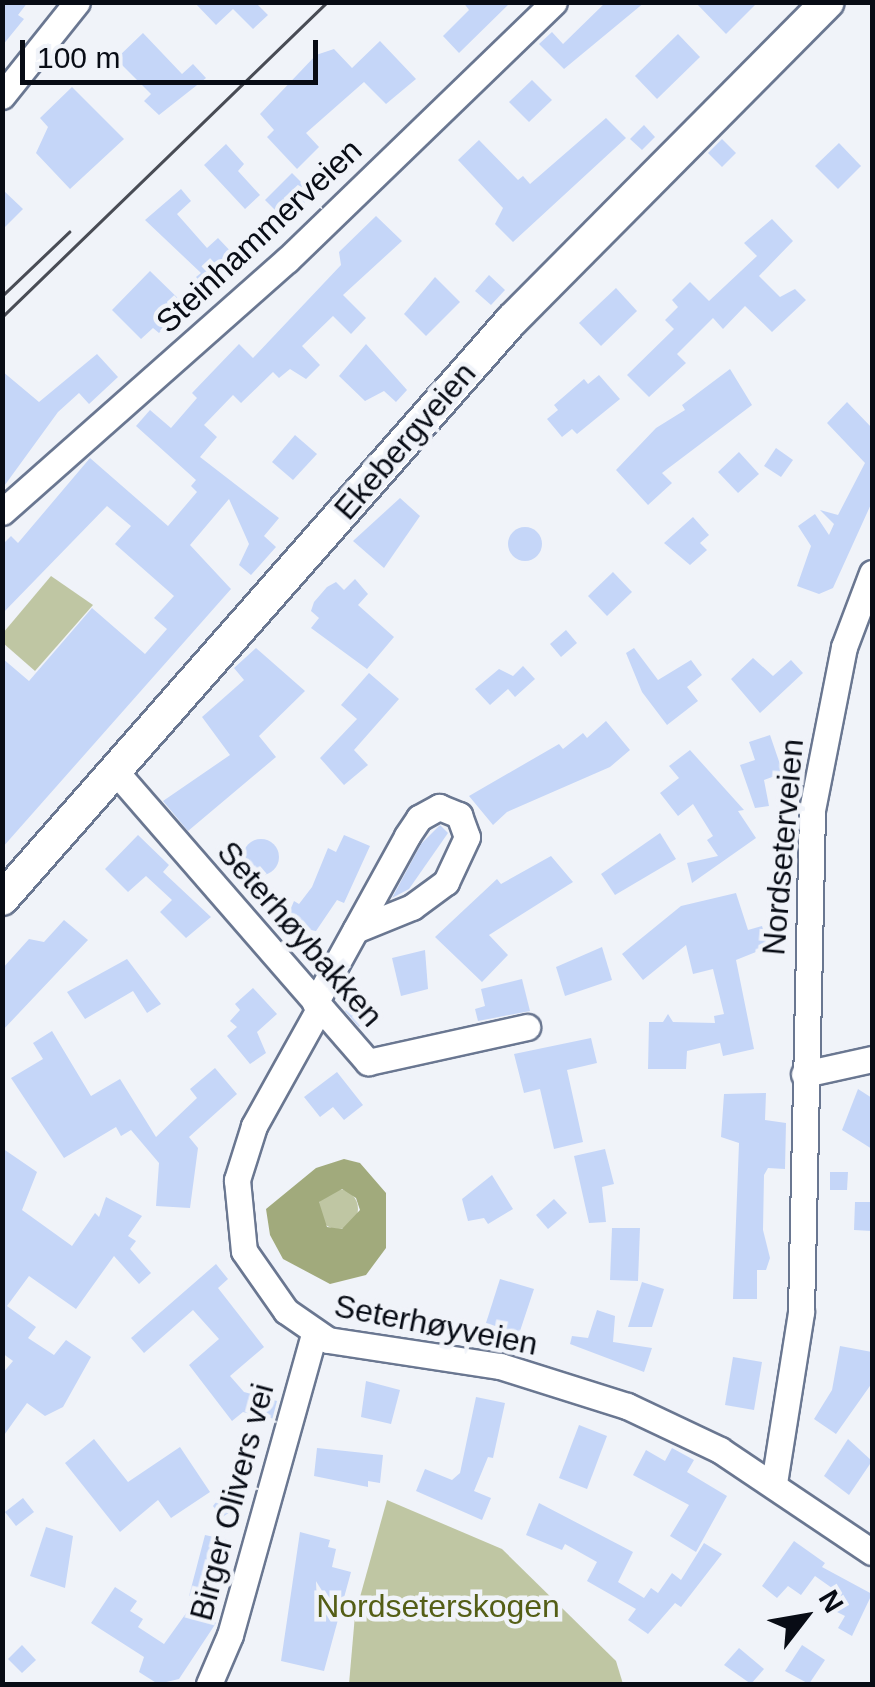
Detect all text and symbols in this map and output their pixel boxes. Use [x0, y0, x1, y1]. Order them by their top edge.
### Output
scale bar [25, 20, 322, 82]
text: 100 m [37, 41, 120, 74]
street label: Steinhammerveien [148, 131, 370, 341]
street label: Ekebergveien [326, 355, 484, 527]
street label: Nordseterveien [754, 737, 812, 957]
street label: Seterhøybakken [209, 833, 391, 1035]
street label: Seterhøyveien [331, 1286, 541, 1364]
street label: Birger Olivers vei [182, 1379, 282, 1625]
north arrow [755, 1567, 855, 1667]
text: N [813, 1585, 850, 1618]
park label: Nordseterskogen [316, 1587, 560, 1625]

